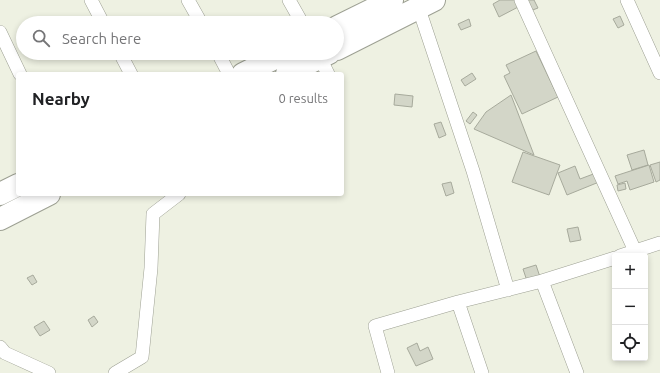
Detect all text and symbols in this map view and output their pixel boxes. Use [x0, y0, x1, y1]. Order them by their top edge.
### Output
search box [16, 16, 344, 60]
icon: search [30, 27, 52, 49]
text: Search here [62, 30, 141, 47]
text: Nearby [32, 89, 90, 108]
text: 0 results [278, 91, 328, 105]
map controls [612, 253, 648, 361]
button: + [612, 253, 648, 289]
button: − [612, 289, 648, 325]
button: locate [612, 325, 648, 361]

